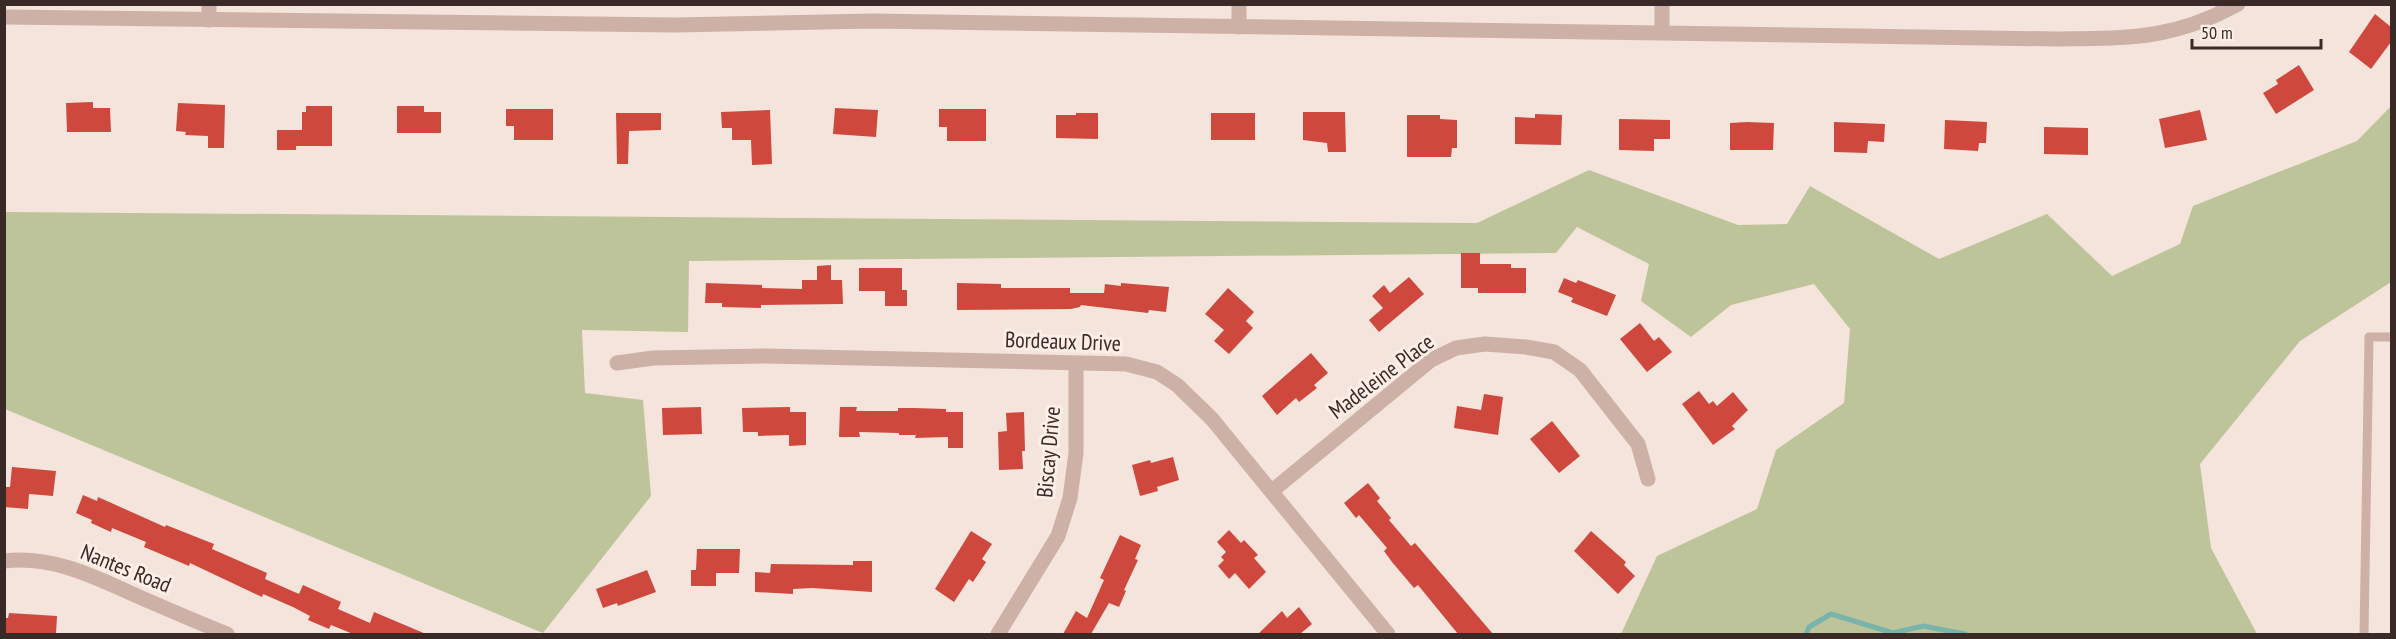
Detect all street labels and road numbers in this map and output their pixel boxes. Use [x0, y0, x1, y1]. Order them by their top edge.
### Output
street label: Bordeaux Drive [1005, 325, 1121, 357]
street label: Madeleine Place [1323, 327, 1439, 425]
street label: Biscay Drive [1030, 405, 1066, 499]
street label: Nantes Road [77, 537, 175, 599]

